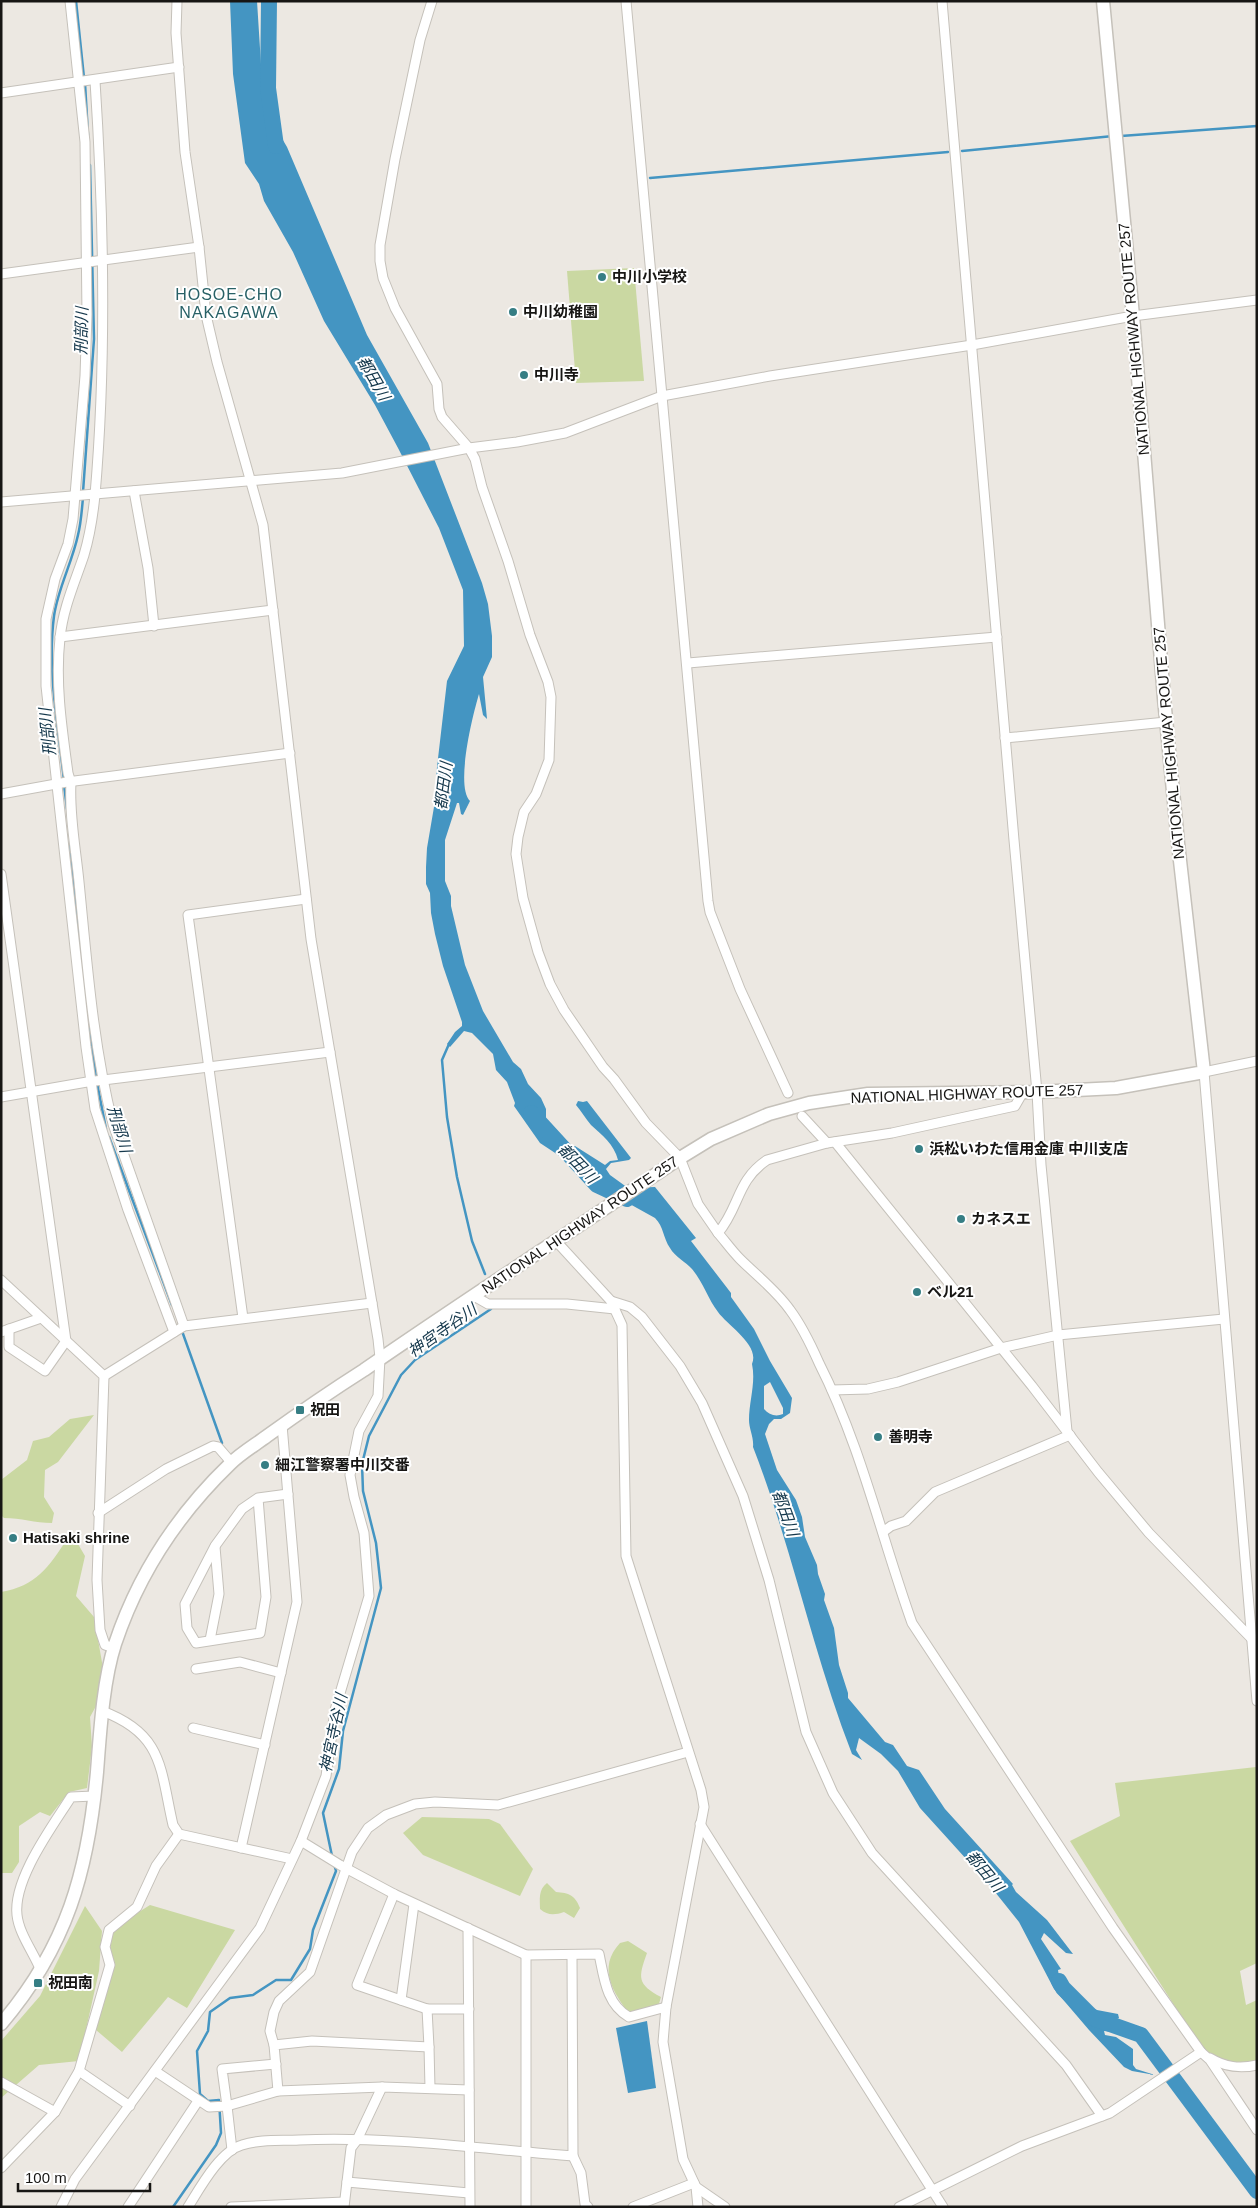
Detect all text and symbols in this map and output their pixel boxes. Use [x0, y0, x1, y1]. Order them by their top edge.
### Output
street label: NATIONAL HIGHWAY ROUTE 257 [1115, 222, 1152, 456]
place label: 中川小学校 [612, 268, 687, 285]
marker: 中川小学校 [596, 271, 608, 283]
district label: HOSOE-CHO NAKAGAWA [175, 286, 283, 321]
place label: 中川幼稚園 [523, 303, 598, 320]
water label: 刑部川 [73, 305, 90, 355]
marker: 中川幼稚園 [507, 306, 519, 318]
water label: 都田川 [354, 353, 394, 405]
place label: 中川寺 [534, 366, 579, 383]
marker: 中川寺 [518, 369, 530, 381]
street label: NATIONAL HIGHWAY ROUTE 257 [1150, 626, 1187, 860]
water label: 刑部川 [36, 705, 58, 757]
water label: 都田川 [432, 759, 455, 811]
street label: NATIONAL HIGHWAY ROUTE 257 [850, 1081, 1084, 1106]
water label: 刑部川 [104, 1104, 135, 1156]
water label: 都田川 [555, 1140, 602, 1188]
place label: 浜松いわた信用金庫 中川支店 [929, 1140, 1128, 1157]
marker: 浜松いわた信用金庫 中川支店 [913, 1143, 925, 1155]
street label: NATIONAL HIGHWAY ROUTE 257 [478, 1152, 681, 1297]
place label: カネスエ [971, 1210, 1031, 1227]
marker: カネスエ [955, 1213, 967, 1225]
place label: ベル21 [927, 1283, 974, 1300]
marker: ベル21 [911, 1286, 923, 1298]
water label: 神宮寺谷川 [405, 1299, 482, 1360]
place label: 祝田 [310, 1401, 340, 1418]
marker: 祝田 [294, 1404, 306, 1416]
place label: 善明寺 [888, 1428, 933, 1445]
marker: 善明寺 [872, 1431, 884, 1443]
place label: 細江警察署中川交番 [275, 1456, 410, 1473]
marker: 細江警察署中川交番 [259, 1459, 271, 1471]
water label: 都田川 [769, 1488, 802, 1541]
place label: Hatisaki shrine [23, 1529, 130, 1546]
marker: Hatisaki shrine [7, 1532, 19, 1544]
water label: 神宮寺谷川 [317, 1690, 351, 1774]
water label: 都田川 [963, 1847, 1008, 1897]
place label: 祝田南 [48, 1974, 93, 1991]
marker: 祝田南 [32, 1977, 44, 1989]
scale bar [18, 2160, 150, 2192]
text: 100 m [25, 2169, 67, 2186]

